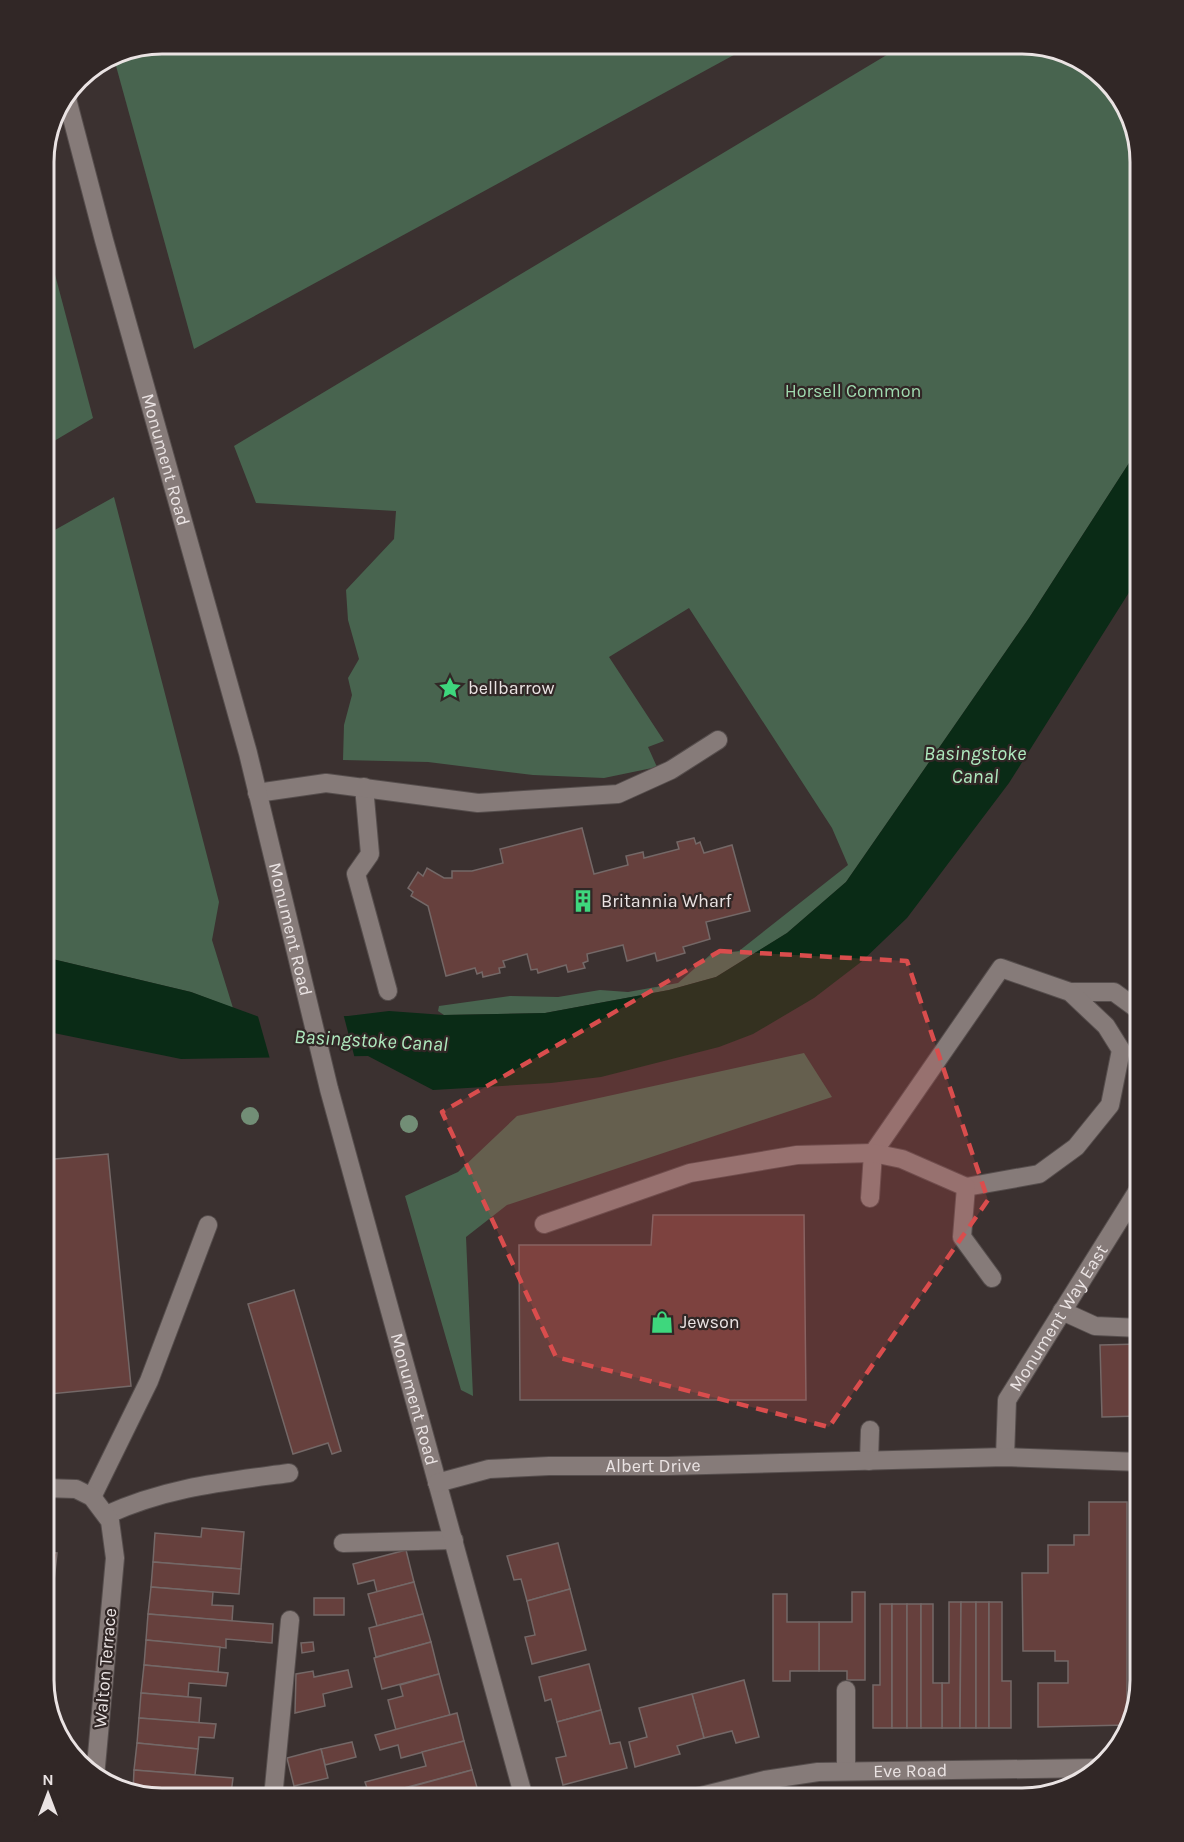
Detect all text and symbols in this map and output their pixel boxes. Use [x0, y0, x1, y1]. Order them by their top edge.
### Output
park label: Horsell Common [785, 380, 921, 402]
street label: Monument Road [137, 391, 195, 528]
place icon: bellbarrow [437, 675, 463, 701]
place label: bellbarrow [468, 677, 554, 699]
water label: Basingstoke Canal [924, 742, 1026, 788]
street label: Monument Road [264, 860, 317, 998]
building icon: Britannia Wharf [570, 888, 596, 914]
place label: Britannia Wharf [601, 890, 732, 912]
water label: Basingstoke Canal [293, 1025, 448, 1056]
street label: Monument Way East [1004, 1240, 1113, 1395]
shop icon: Jewson [649, 1309, 675, 1335]
place label: Jewson [680, 1311, 740, 1333]
street label: Monument Road [386, 1330, 443, 1468]
street label: Albert Drive [606, 1454, 701, 1477]
street label: Walton Terrace [89, 1607, 121, 1729]
street label: Eve Road [873, 1759, 947, 1782]
north arrow [18, 1764, 78, 1824]
text: N [42, 1770, 54, 1789]

